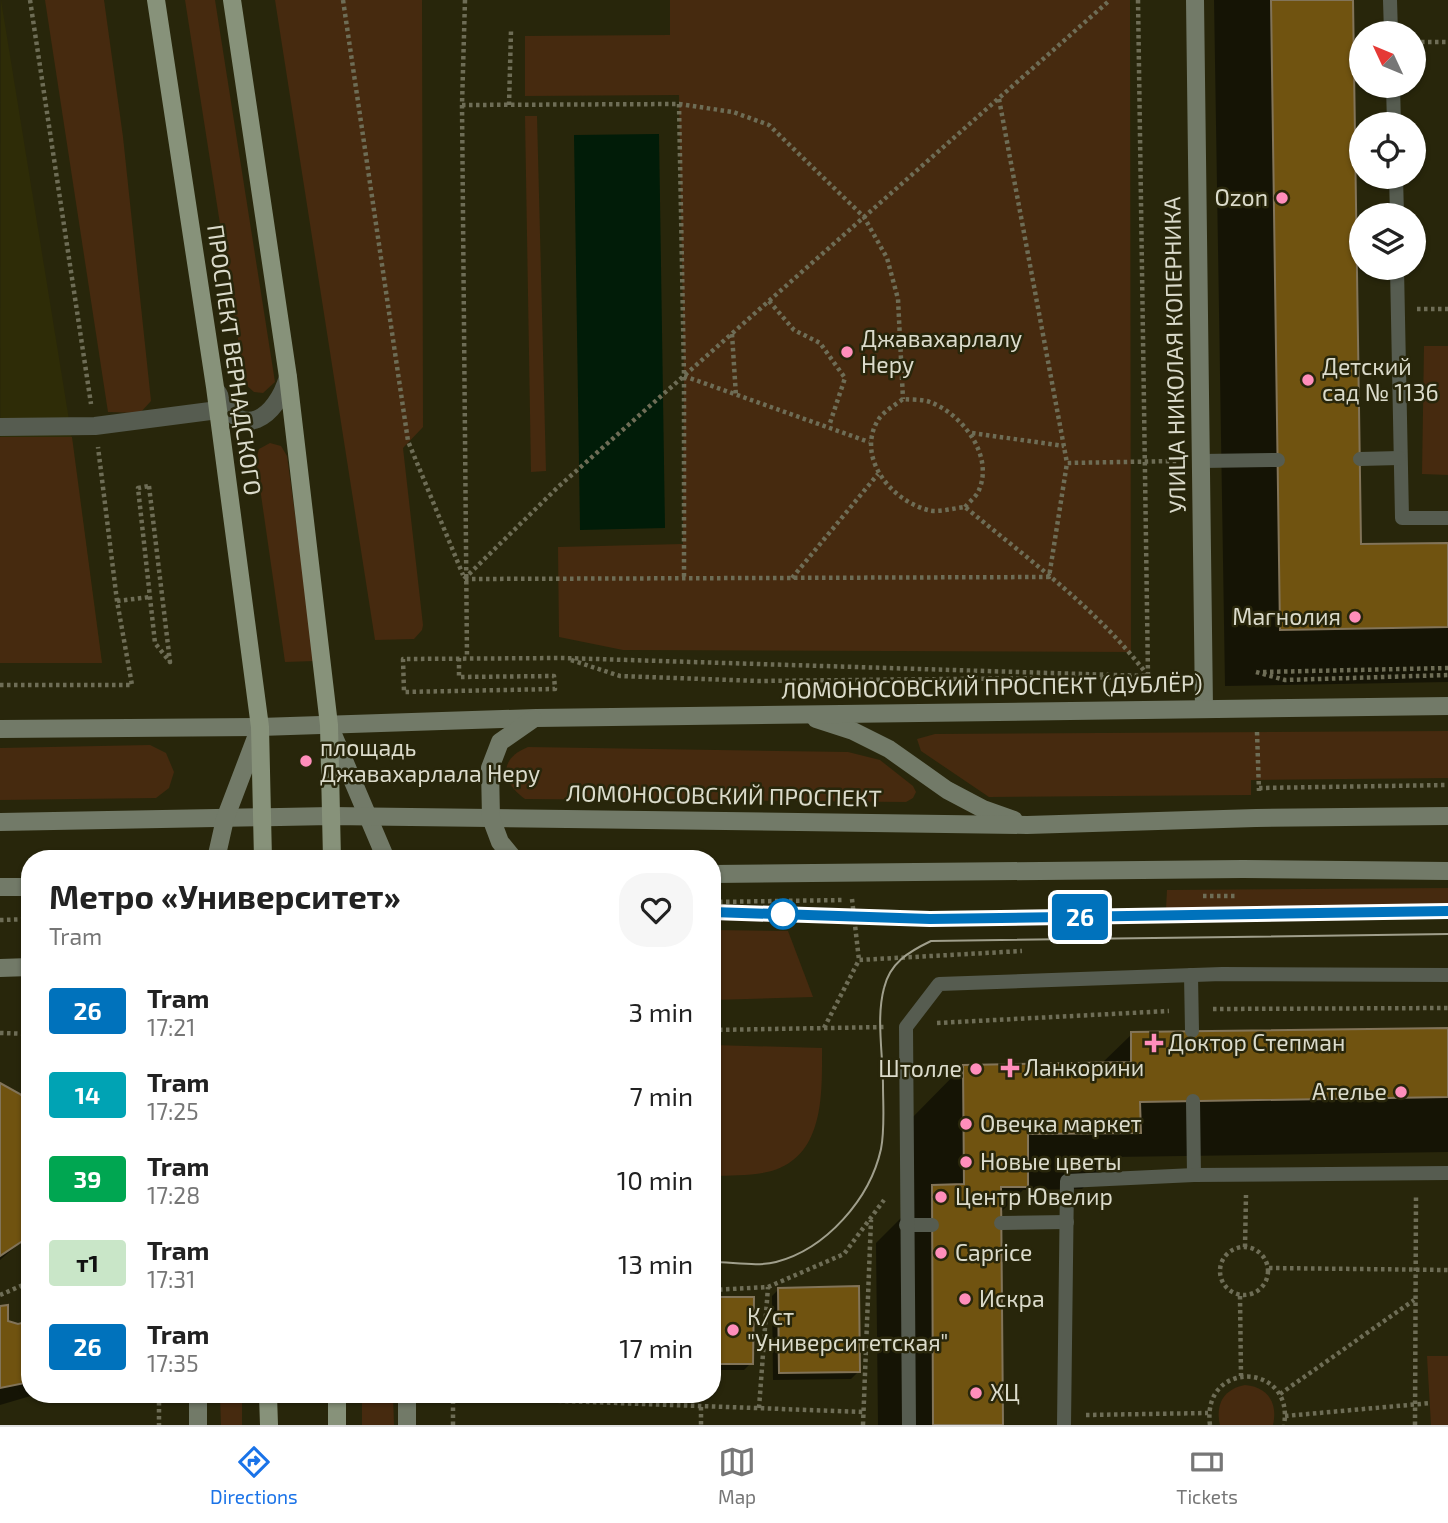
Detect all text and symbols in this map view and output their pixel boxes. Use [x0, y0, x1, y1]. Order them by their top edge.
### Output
north arrow [1349, 21, 1426, 98]
map controls [1349, 21, 1426, 280]
button: locate [1349, 112, 1426, 189]
place label: Ozon [1215, 183, 1268, 211]
marker: Ozon [1274, 190, 1290, 206]
street label: УЛИЦА НИКОЛАЯ КОПЕРНИКА [1157, 196, 1191, 514]
button: layers [1349, 203, 1426, 280]
street label: ПРОСПЕКТ ВЕРНАДСКОГО [202, 223, 268, 497]
place label: Джавахарлалу Неру [861, 324, 1022, 379]
marker: Джавахарлалу Неру [839, 344, 855, 360]
place label: Детский сад № 1136 [1322, 352, 1439, 406]
marker: Детский сад № 1136 [1300, 372, 1316, 388]
place label: Магнолия [1232, 602, 1341, 630]
marker: Магнолия [1347, 609, 1363, 625]
street label: ЛОМОНОСОВСКИЙ ПРОСПЕКТ (ДУБЛЁР) [781, 668, 1203, 704]
place label: площадь Джавахарлала Неру [320, 733, 540, 788]
marker: площадь Джавахарлала Неру [298, 753, 314, 769]
street label: ЛОМОНОСОВСКИЙ ПРОСПЕКТ [566, 778, 882, 812]
button: heart [619, 873, 693, 947]
text: Метро «Университет» [49, 876, 401, 916]
line badge: 26 [1048, 894, 1112, 940]
unlabelled marker [768, 899, 798, 929]
text: 26 [1066, 902, 1094, 931]
text: Tram [49, 922, 102, 950]
text: Tram [147, 982, 209, 1013]
text: 26 [73, 996, 102, 1025]
text: 3 min [628, 996, 693, 1027]
text: 17:21 [147, 1013, 195, 1041]
place label: Доктор Степман [1168, 1028, 1345, 1056]
marker: Доктор Степман [1146, 1035, 1162, 1051]
place label: Ланкорини [1024, 1053, 1144, 1081]
place label: Штолле [878, 1054, 962, 1082]
marker: Ланкорини [1002, 1060, 1018, 1076]
marker: Штолле [968, 1061, 984, 1077]
text: Tram [147, 1066, 209, 1097]
place label: Ателье [1312, 1077, 1387, 1105]
text: 14 [75, 1080, 100, 1109]
text: 7 min [630, 1080, 693, 1111]
marker: Ателье [1393, 1084, 1409, 1100]
text: 17:25 [147, 1097, 199, 1125]
place label: Овечка маркет [980, 1109, 1142, 1137]
marker: Овечка маркет [958, 1116, 974, 1132]
place label: Новые цветы [980, 1147, 1122, 1175]
text: Tram [147, 1150, 209, 1181]
marker: Новые цветы [958, 1154, 974, 1170]
text: 39 [74, 1164, 101, 1193]
text: 10 min [617, 1164, 693, 1195]
text: 17:28 [147, 1181, 200, 1209]
place label: Центр Ювелир [955, 1182, 1113, 1210]
marker: Центр Ювелир [933, 1189, 949, 1205]
text: Tram [147, 1234, 209, 1265]
place label: Caprice [955, 1238, 1032, 1266]
marker: Caprice [933, 1245, 949, 1261]
text: т1 [76, 1248, 99, 1277]
text: 13 min [618, 1248, 693, 1279]
text: 17:31 [147, 1265, 195, 1293]
place label: Искра [979, 1284, 1045, 1312]
marker: Искра [957, 1291, 973, 1307]
place label: К/ст "Университетская" [747, 1302, 948, 1356]
text: Tram [147, 1318, 209, 1349]
marker: К/ст "Университетская" [725, 1322, 741, 1338]
text: 26 [73, 1332, 102, 1361]
text: 17 min [619, 1332, 693, 1363]
text: 17:35 [147, 1349, 198, 1377]
place label: ХЦ [990, 1378, 1020, 1406]
marker: ХЦ [968, 1385, 984, 1401]
tab: Directions [210, 1443, 298, 1508]
tab: Map [718, 1443, 756, 1508]
tab: Tickets [1176, 1443, 1238, 1508]

